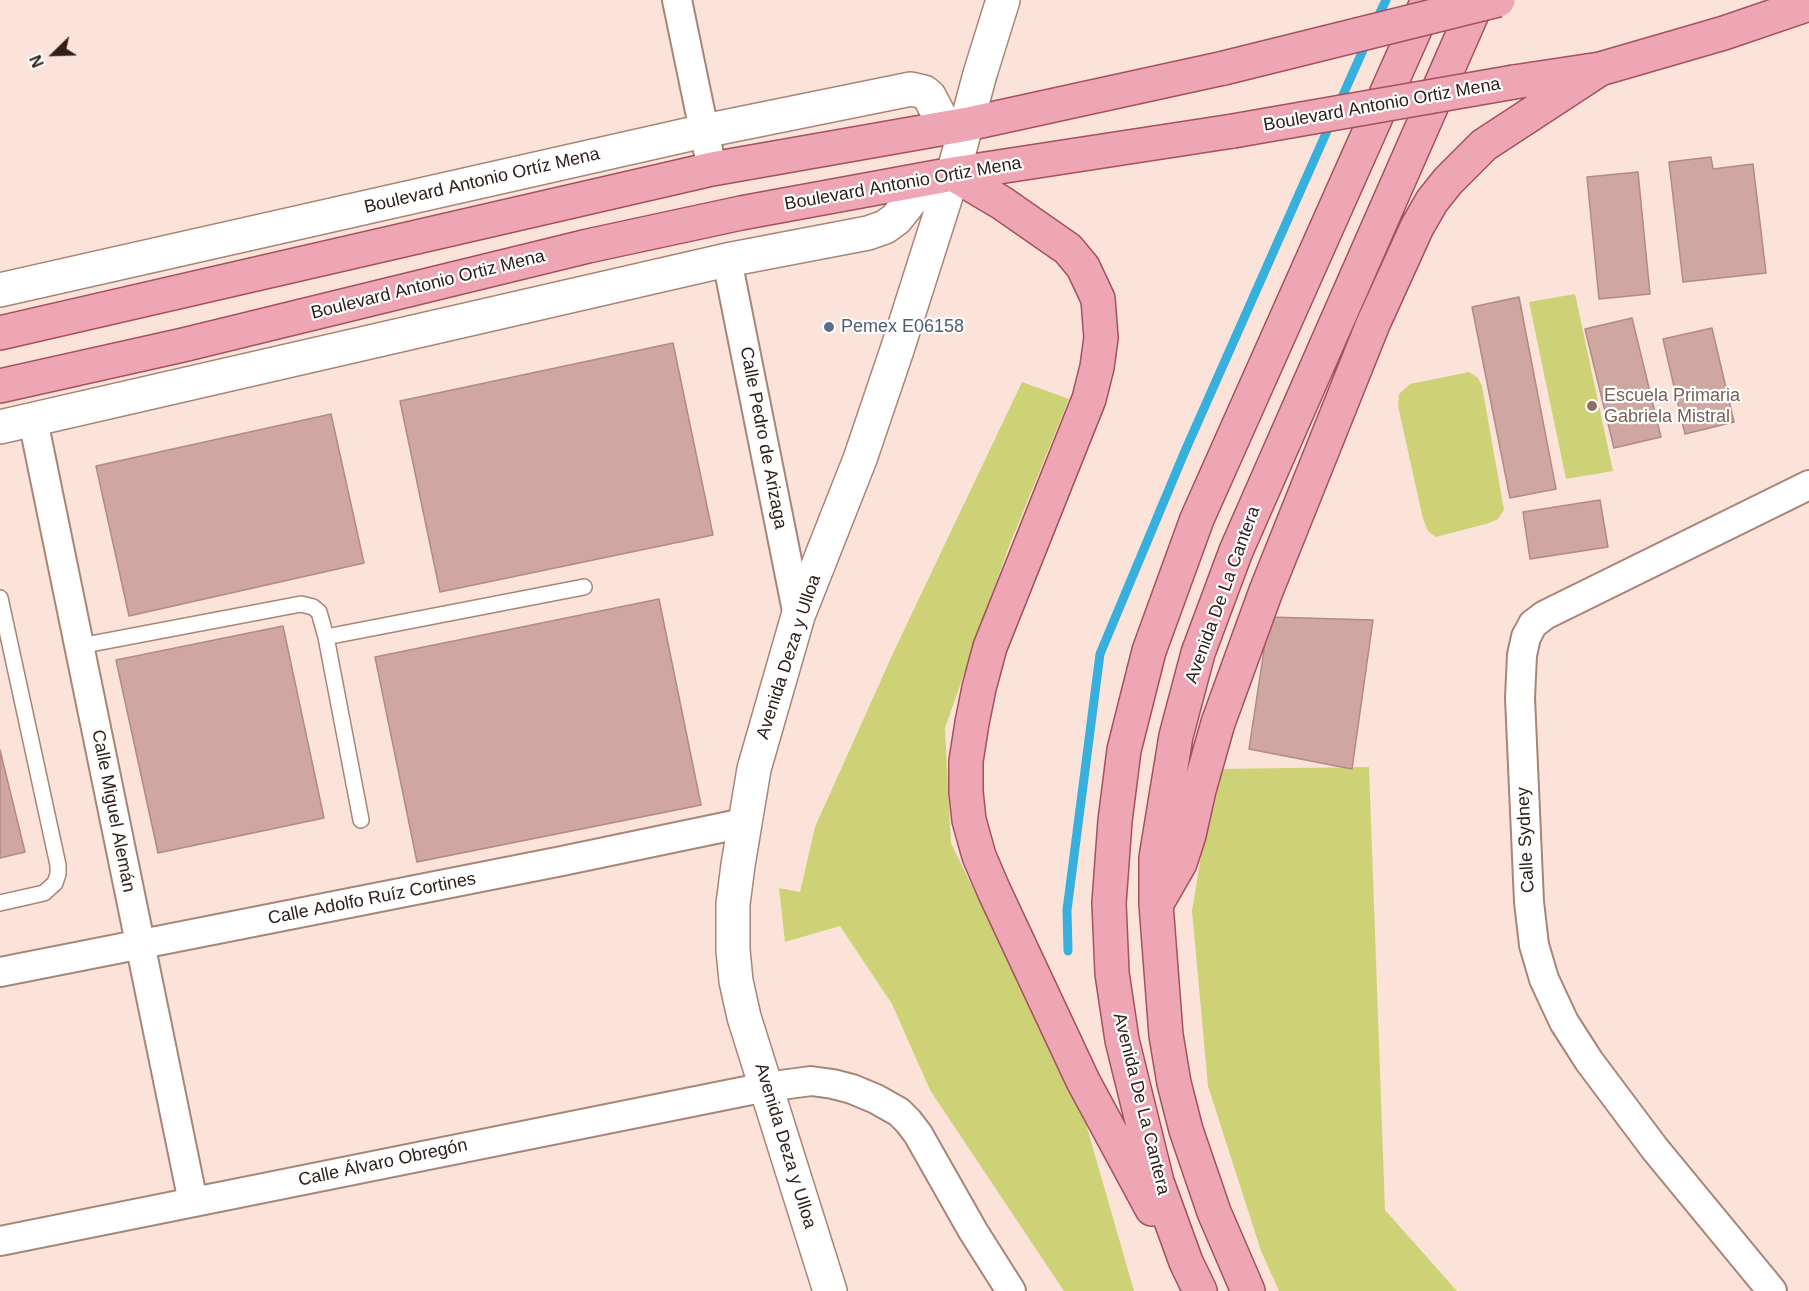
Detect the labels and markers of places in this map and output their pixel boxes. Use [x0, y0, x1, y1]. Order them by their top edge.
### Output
place label: Pemex E06158 [841, 316, 964, 338]
marker: Pemex E06158 [822, 320, 836, 334]
place label: Escuela Primaria Gabriela Mistral [1604, 385, 1740, 428]
marker: Escuela Primaria Gabriela Mistral [1585, 399, 1599, 413]

